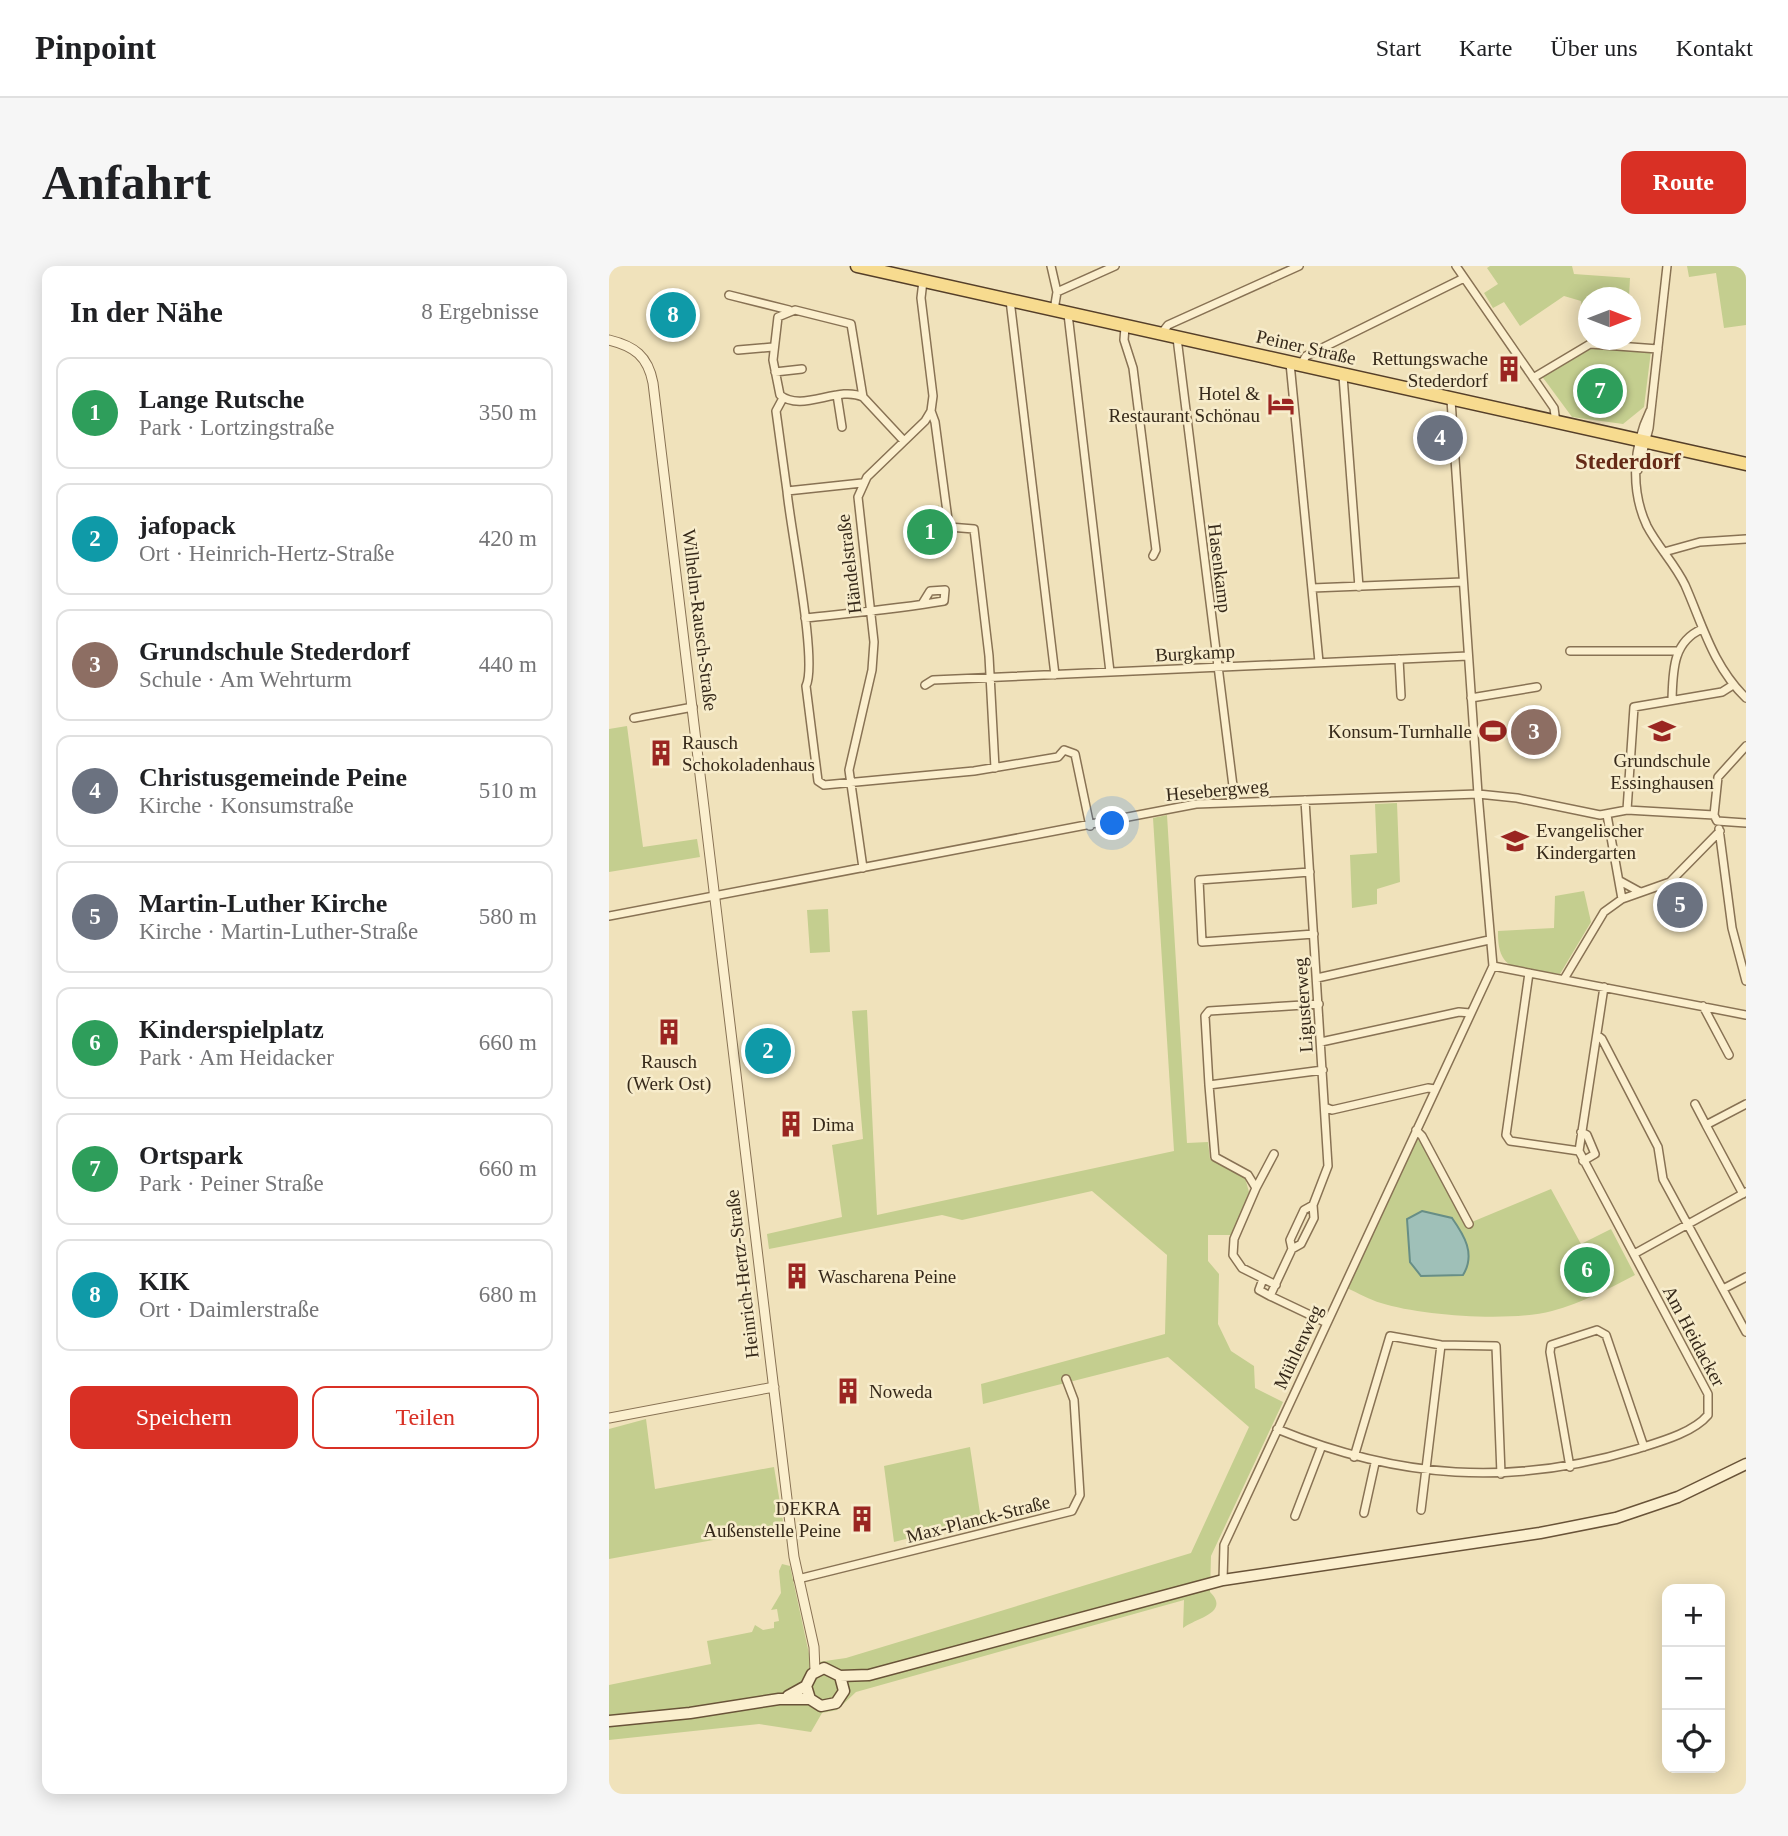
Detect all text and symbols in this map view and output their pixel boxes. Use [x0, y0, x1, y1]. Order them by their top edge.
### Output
text: Pinpoint [35, 30, 156, 66]
text: Start [1376, 35, 1421, 61]
text: Karte [1459, 35, 1512, 61]
text: Über uns [1550, 35, 1638, 61]
text: Kontakt [1676, 35, 1753, 61]
button: Route [1621, 151, 1746, 214]
text: Anfahrt [42, 155, 211, 210]
north arrow [1578, 287, 1641, 350]
pin: 8 [650, 289, 696, 341]
text: In der Nähe [70, 295, 223, 328]
text: 8 Ergebnisse [421, 299, 539, 324]
street label: Peiner Straße [1254, 325, 1358, 369]
place label: Rettungswache Stederdorf [1372, 348, 1489, 391]
building icon: Rettungswache Stederdorf [1494, 354, 1524, 384]
pin: 7 [1577, 365, 1623, 417]
place label: Hotel & Restaurant Schönau [1109, 383, 1260, 426]
text: Lange Rutsche [139, 385, 304, 414]
hotel icon: Hotel & Restaurant Schönau [1266, 389, 1296, 419]
text: 1 [89, 400, 101, 425]
text: 350 m [479, 400, 537, 425]
pin: 4 [1417, 412, 1463, 464]
text: Park · Lortzingstraße [139, 415, 334, 440]
district label: Stederdorf [1575, 449, 1681, 474]
pin: 1 [907, 506, 953, 558]
text: jafopack [139, 511, 236, 540]
street label: Händelstraße [832, 513, 866, 615]
street label: Hasenkamp [1204, 522, 1236, 614]
text: 2 [89, 526, 101, 551]
text: 420 m [479, 526, 537, 551]
street label: Wilhelm-Rausch-Straße [678, 528, 722, 712]
text: Ort · Heinrich-Hertz-Straße [139, 541, 394, 566]
text: Grundschule Stederdorf [139, 637, 410, 666]
street label: Burgkamp [1155, 640, 1235, 666]
text: 3 [89, 652, 101, 677]
text: 440 m [479, 652, 537, 677]
text: Schule · Am Wehrturm [139, 667, 352, 692]
pin: 3 [1511, 706, 1557, 758]
sports icon: Konsum-Turnhalle [1478, 716, 1508, 746]
school or university icon: Grundschule Essinghausen [1647, 716, 1677, 746]
place label: Konsum-Turnhalle [1328, 721, 1472, 742]
place label: Rausch Schokoladenhaus [682, 732, 815, 775]
building icon: Rausch Schokoladenhaus [646, 738, 676, 768]
place label: Grundschule Essinghausen [1610, 750, 1714, 793]
text: Christusgemeinde Peine [139, 763, 407, 792]
street label: Hesebergweg [1165, 775, 1270, 805]
text: 4 [89, 778, 101, 803]
text: 510 m [479, 778, 537, 803]
text: Kirche · Konsumstraße [139, 793, 354, 818]
your location [1095, 806, 1129, 840]
place label: Evangelischer Kindergarten [1536, 820, 1644, 863]
school or university icon: Evangelischer Kindergarten [1500, 826, 1530, 856]
pin: 5 [1657, 879, 1703, 931]
text: Martin-Luther Kirche [139, 889, 387, 918]
text: 5 [89, 904, 101, 929]
text: 580 m [479, 904, 537, 929]
text: Kirche · Martin-Luther-Straße [139, 919, 418, 944]
street label: Ligusterweg [1289, 956, 1317, 1053]
text: Kinderspielplatz [139, 1015, 324, 1044]
building icon: Rausch (Werk Ost) [654, 1017, 684, 1047]
pin: 2 [745, 1025, 791, 1077]
text: 6 [89, 1030, 101, 1055]
text: 660 m [479, 1030, 537, 1055]
text: Park · Am Heidacker [139, 1045, 334, 1070]
place label: Rausch (Werk Ost) [627, 1051, 711, 1095]
building icon: Dima [776, 1109, 806, 1139]
place label: Dima [812, 1114, 855, 1135]
text: Ortspark [139, 1141, 243, 1170]
text: 7 [89, 1156, 101, 1181]
text: 660 m [479, 1156, 537, 1181]
text: Park · Peiner Straße [139, 1171, 324, 1196]
street label: Heinrich-Hertz-Straße [721, 1188, 763, 1360]
pin: 6 [1564, 1244, 1610, 1296]
building icon: Wascharena Peine [782, 1261, 812, 1291]
place label: Wascharena Peine [818, 1266, 956, 1287]
text: KIK [139, 1267, 190, 1296]
text: 8 [89, 1282, 101, 1307]
text: 680 m [479, 1282, 537, 1307]
street label: Am Heidacker [1659, 1282, 1730, 1391]
text: Ort · Daimlerstraße [139, 1297, 319, 1322]
street label: Mühlenweg [1269, 1301, 1327, 1393]
building icon: Noweda [833, 1376, 863, 1406]
place label: Noweda [869, 1381, 933, 1402]
button: Speichern [70, 1386, 298, 1449]
button: Teilen [312, 1386, 539, 1449]
street label: Max-Planck-Straße [904, 1491, 1052, 1547]
place label: DEKRA Außenstelle Peine [703, 1498, 841, 1541]
building icon: DEKRA Außenstelle Peine [847, 1504, 877, 1534]
map controls [1662, 1584, 1725, 1773]
button: + [1662, 1584, 1725, 1647]
button: − [1662, 1647, 1725, 1710]
button: locate [1662, 1710, 1725, 1773]

